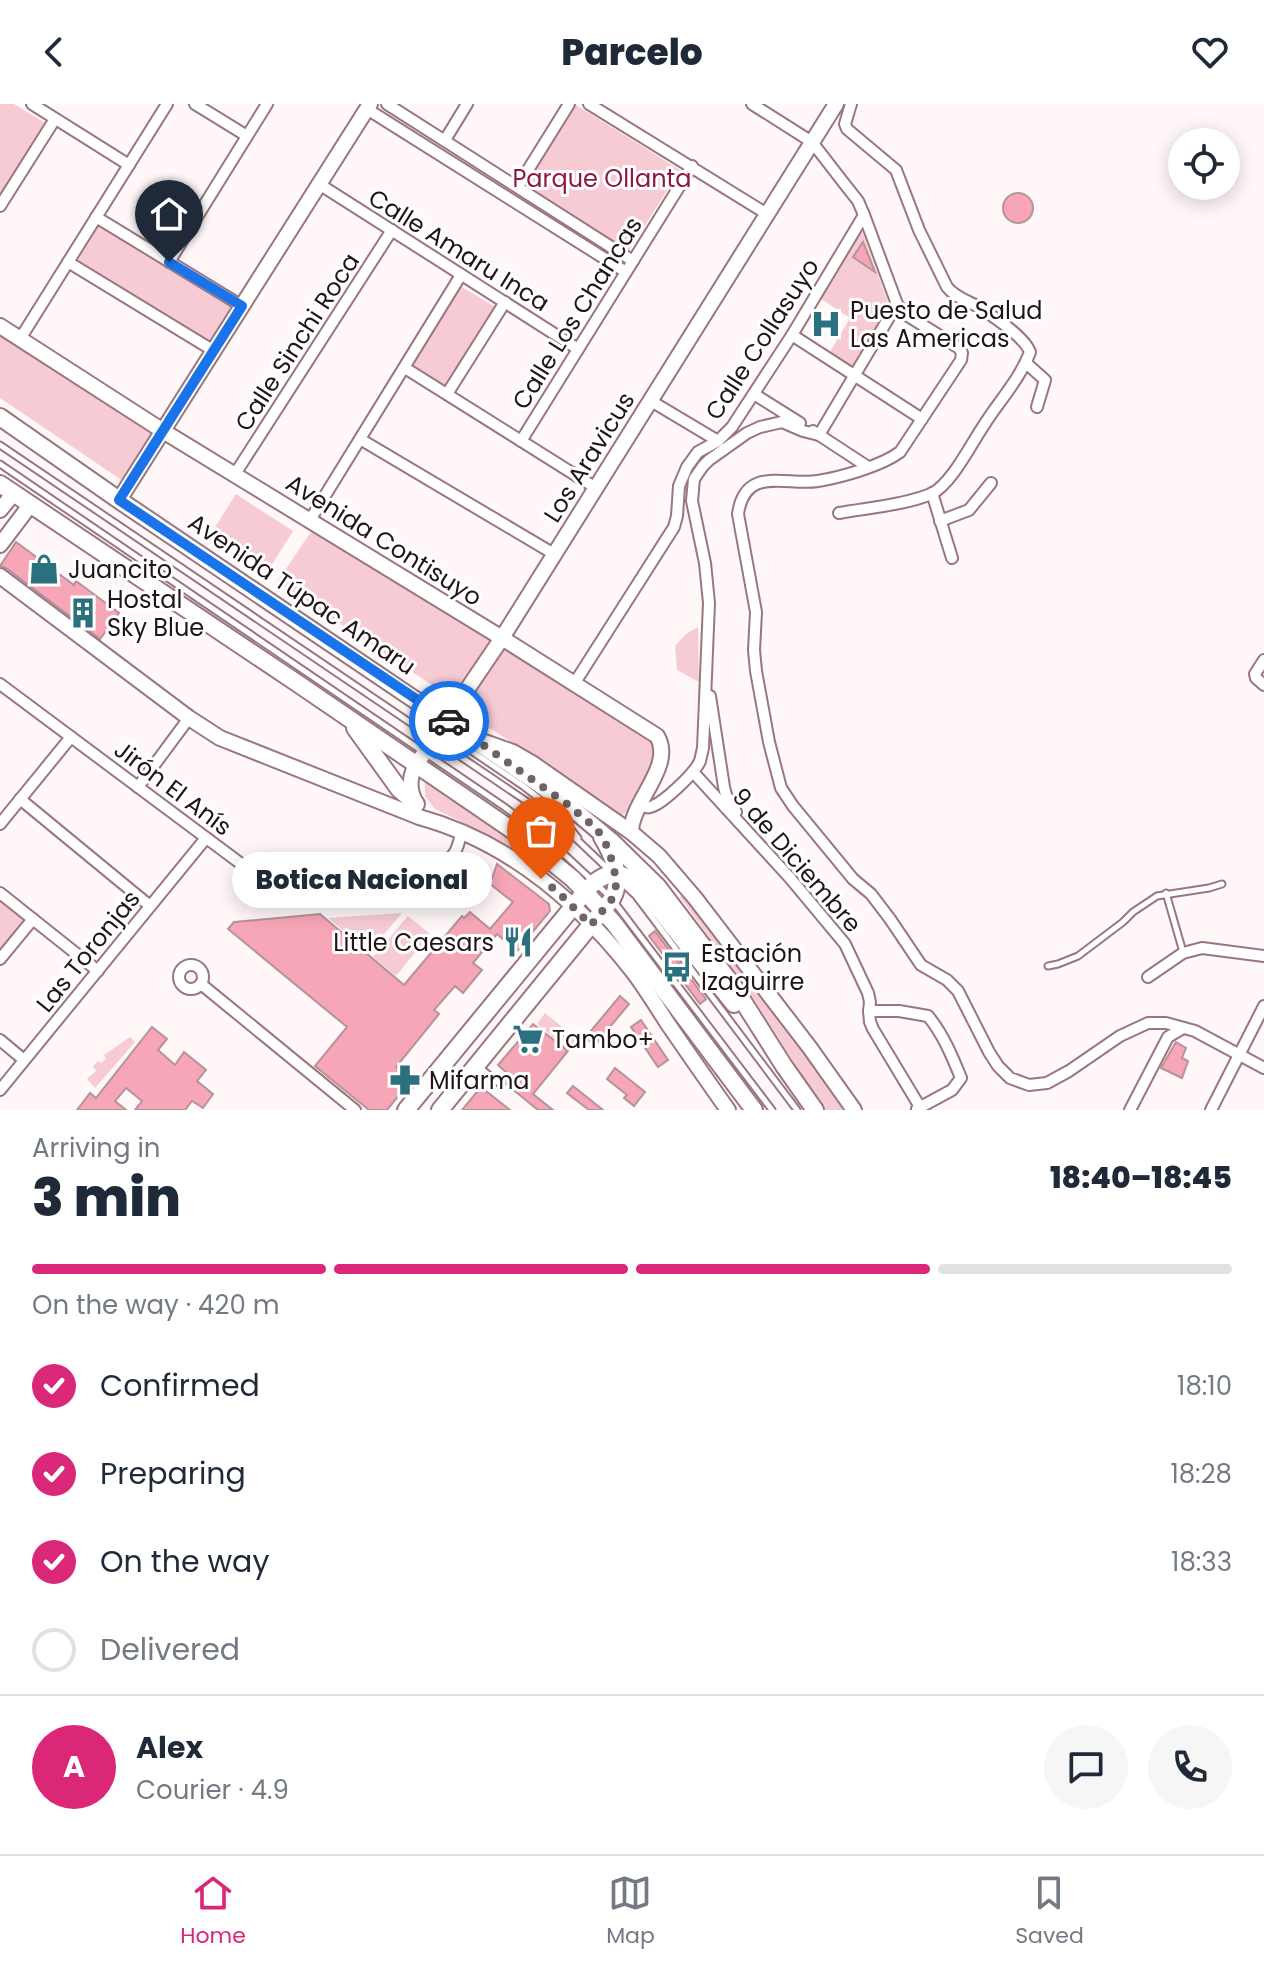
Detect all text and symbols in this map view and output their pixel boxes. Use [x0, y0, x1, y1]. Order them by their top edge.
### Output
text: Parcelo [561, 27, 703, 78]
icon: back [32, 30, 76, 74]
icon: heart [1188, 30, 1232, 74]
map controls [1168, 128, 1240, 200]
button: locate [1168, 128, 1240, 200]
park label: Parque Ollanta [512, 162, 692, 195]
pin [135, 180, 203, 262]
street label: Calle Amaru Inca [362, 181, 556, 319]
icon: home [147, 192, 191, 236]
street label: Calle Los Chancas [504, 210, 650, 416]
street label: Calle Sinchi Roca [227, 247, 367, 437]
street label: Calle Collasuyo [697, 252, 827, 426]
place label: Puesto de Salud Las Americas [850, 294, 1042, 355]
hospital icon: Puesto de Salud Las Americas [809, 307, 843, 341]
street label: Los Aravicus [536, 386, 642, 528]
street label: Avenida Contisuyo [280, 466, 488, 614]
street label: Avenida Túpac Amaru [182, 505, 422, 683]
shop icon: Juancito [27, 552, 61, 586]
place label: Juancito [68, 553, 172, 586]
place label: Hostal Sky Blue [107, 583, 204, 644]
building icon: Hostal Sky Blue [66, 596, 100, 630]
courier [409, 681, 489, 761]
icon: car [427, 699, 471, 743]
street label: Jirón El Anís [107, 733, 239, 843]
street label: 9 de Diciembre [725, 780, 869, 940]
pin [507, 797, 575, 879]
icon: bag [519, 809, 563, 853]
callout: Botica Nacional [233, 851, 493, 907]
text: Botica Nacional [256, 862, 468, 898]
street label: Las Toronjas [29, 883, 147, 1019]
restaurant icon: Little Caesars [501, 925, 535, 959]
place label: Little Caesars [333, 926, 494, 959]
place label: Estación Izaguirre [701, 937, 804, 998]
bus stop icon: Estación Izaguirre [660, 950, 694, 984]
supermarket icon: Tambo+ [511, 1022, 545, 1056]
place label: Tambo+ [552, 1023, 654, 1056]
pharmacy icon: Mifarma [388, 1063, 422, 1097]
place label: Mifarma [429, 1064, 530, 1097]
text: Arriving in [32, 1130, 161, 1166]
text: 18:40–18:45 [1050, 1156, 1232, 1199]
text: 3 min [32, 1161, 181, 1234]
text: On the way · 420 m [32, 1287, 279, 1323]
icon: check [32, 1364, 76, 1408]
text: Confirmed [100, 1364, 260, 1407]
text: 18:10 [1177, 1368, 1232, 1404]
icon: check [32, 1452, 76, 1496]
text: Preparing [100, 1452, 246, 1495]
text: 18:28 [1170, 1456, 1232, 1492]
icon: check [32, 1540, 76, 1584]
text: On the way [100, 1540, 269, 1583]
text: 18:33 [1171, 1544, 1232, 1580]
text: Delivered [100, 1628, 240, 1671]
button: chat [1044, 1725, 1128, 1809]
button: phone [1148, 1725, 1232, 1809]
text: Alex [136, 1726, 203, 1769]
text: A [63, 1745, 85, 1788]
text: Courier · 4.9 [136, 1772, 289, 1808]
tab: Home [180, 1871, 246, 1952]
tab: Map [606, 1871, 655, 1952]
tab: Saved [1015, 1871, 1084, 1952]

